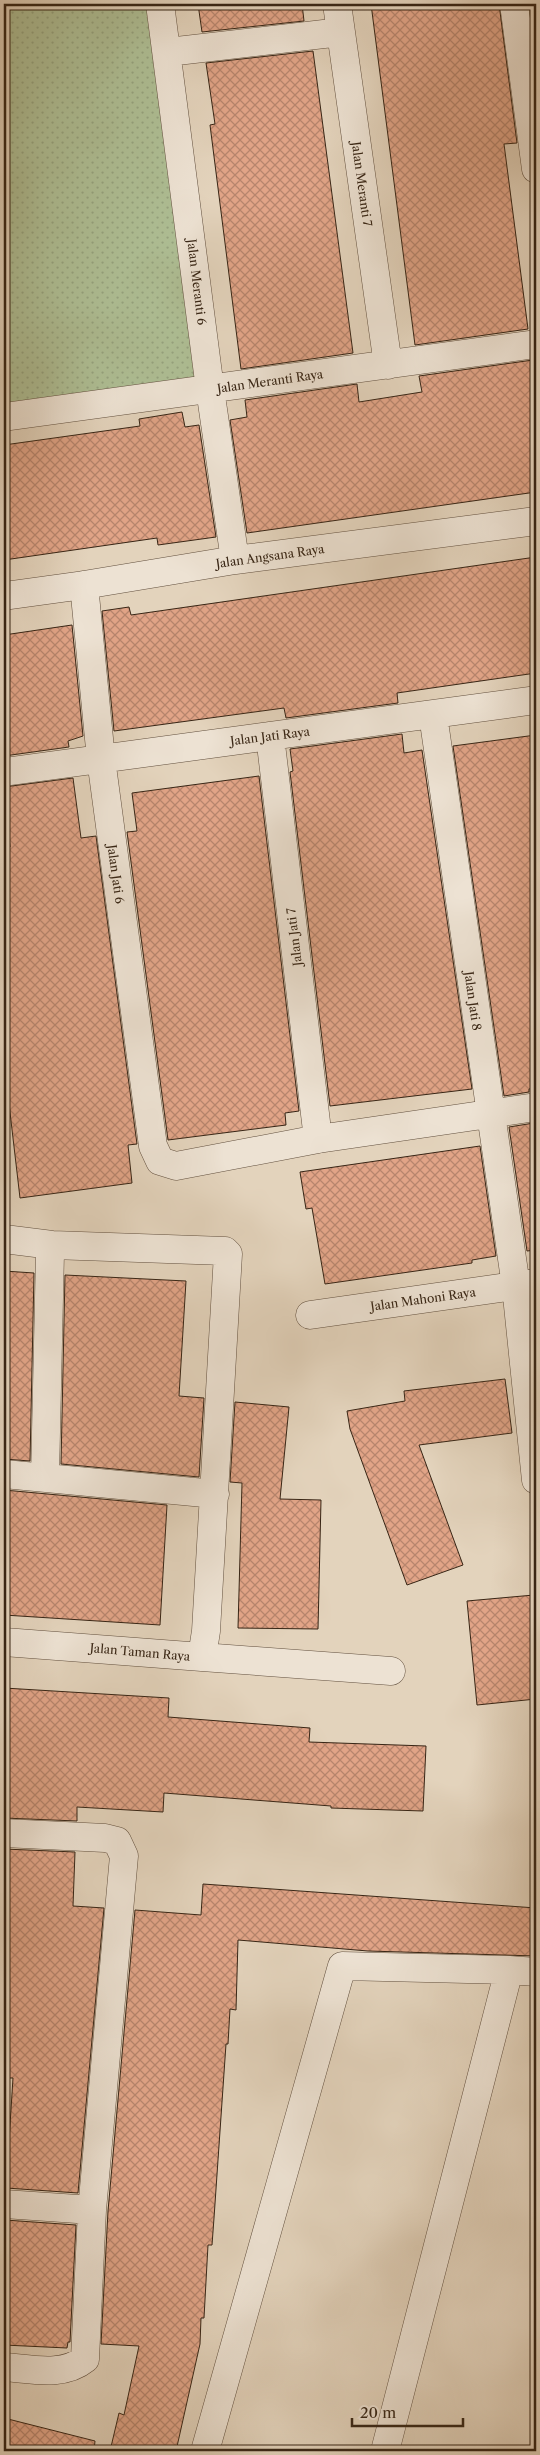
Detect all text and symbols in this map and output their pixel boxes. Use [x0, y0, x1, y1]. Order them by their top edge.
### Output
street label: Jalan Meranti 7 [348, 139, 375, 227]
street label: Jalan Meranti 6 [184, 236, 210, 326]
street label: Jalan Meranti Raya [214, 366, 325, 396]
street label: Jalan Angsana Raya [213, 541, 326, 571]
street label: Jalan Jati Raya [227, 724, 311, 749]
street label: Jalan Jati 6 [104, 841, 128, 905]
street label: Jalan Jati 7 [283, 907, 305, 969]
street label: Jalan Jati 8 [461, 968, 485, 1032]
street label: Jalan Mahoni Raya [367, 1284, 477, 1314]
street label: Jalan Taman Raya [87, 1640, 191, 1664]
scale bar [352, 2395, 464, 2427]
text: 20 m [360, 2403, 396, 2422]

